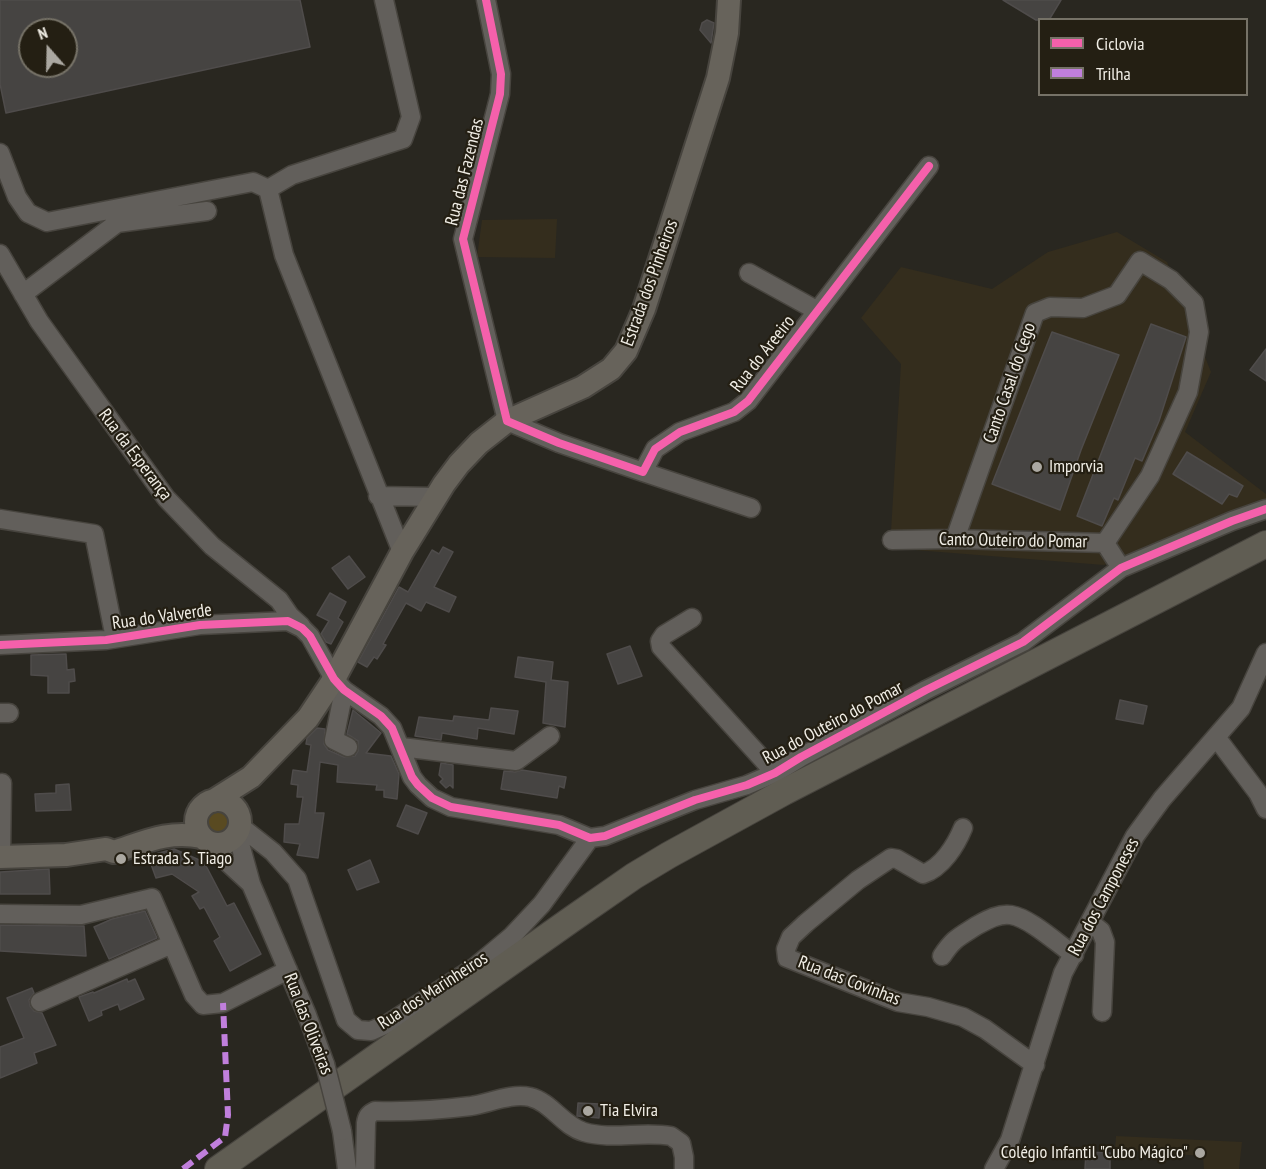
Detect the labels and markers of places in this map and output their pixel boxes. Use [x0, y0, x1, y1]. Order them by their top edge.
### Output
place label: Imporvia [1049, 456, 1104, 478]
marker: Imporvia [1030, 460, 1044, 474]
place label: Estrada S. Tiago [133, 848, 232, 870]
marker: Estrada S. Tiago [114, 852, 128, 866]
place label: Tia Elvira [600, 1100, 658, 1122]
marker: Tia Elvira [581, 1104, 595, 1118]
place label: Colégio Infantil "Cubo Mágico" [1001, 1142, 1188, 1164]
marker: Colégio Infantil "Cubo Mágico" [1193, 1146, 1207, 1160]

